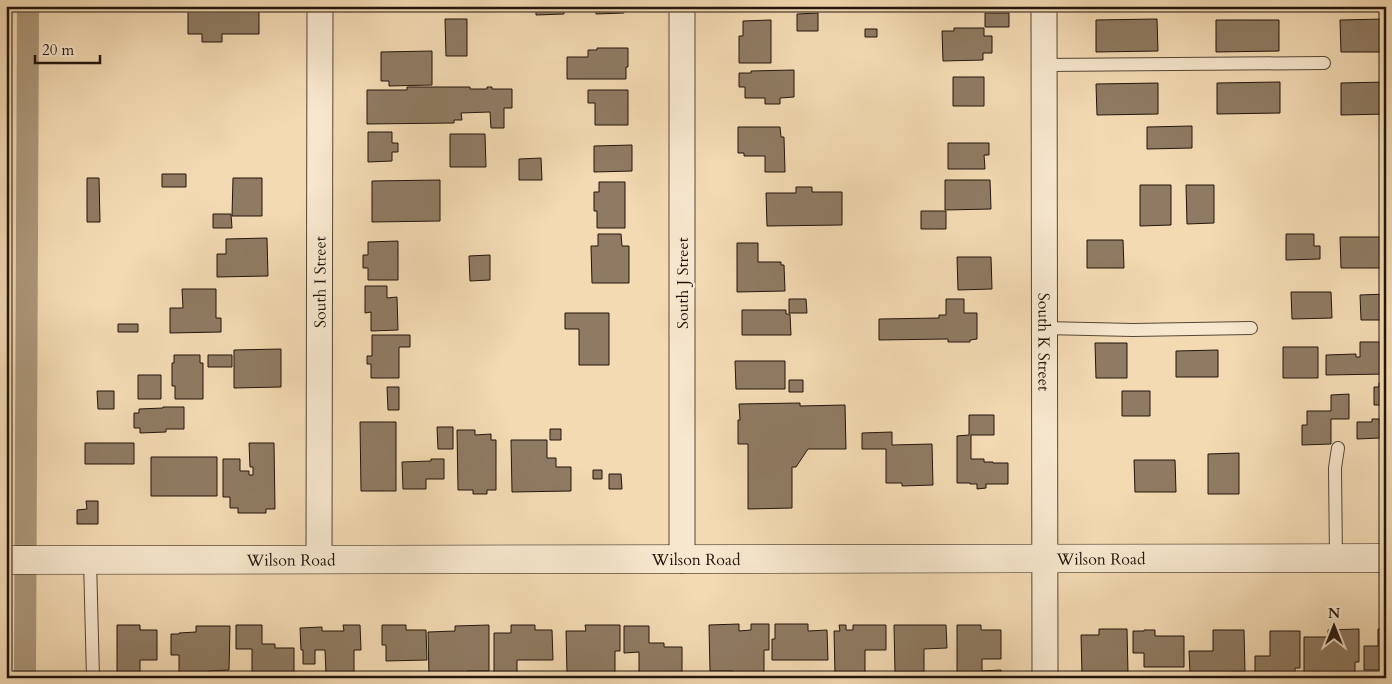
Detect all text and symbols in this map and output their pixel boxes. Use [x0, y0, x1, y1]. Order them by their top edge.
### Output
scale bar [35, 32, 100, 64]
text: 20 m [42, 40, 74, 60]
street label: South I Street [309, 236, 332, 328]
street label: South J Street [672, 237, 694, 329]
street label: South K Street [1032, 293, 1055, 391]
street label: Wilson Road [1056, 548, 1146, 570]
street label: Wilson Road [651, 549, 741, 571]
street label: Wilson Road [246, 550, 336, 572]
north arrow [1310, 602, 1360, 652]
text: N [1328, 604, 1340, 623]

